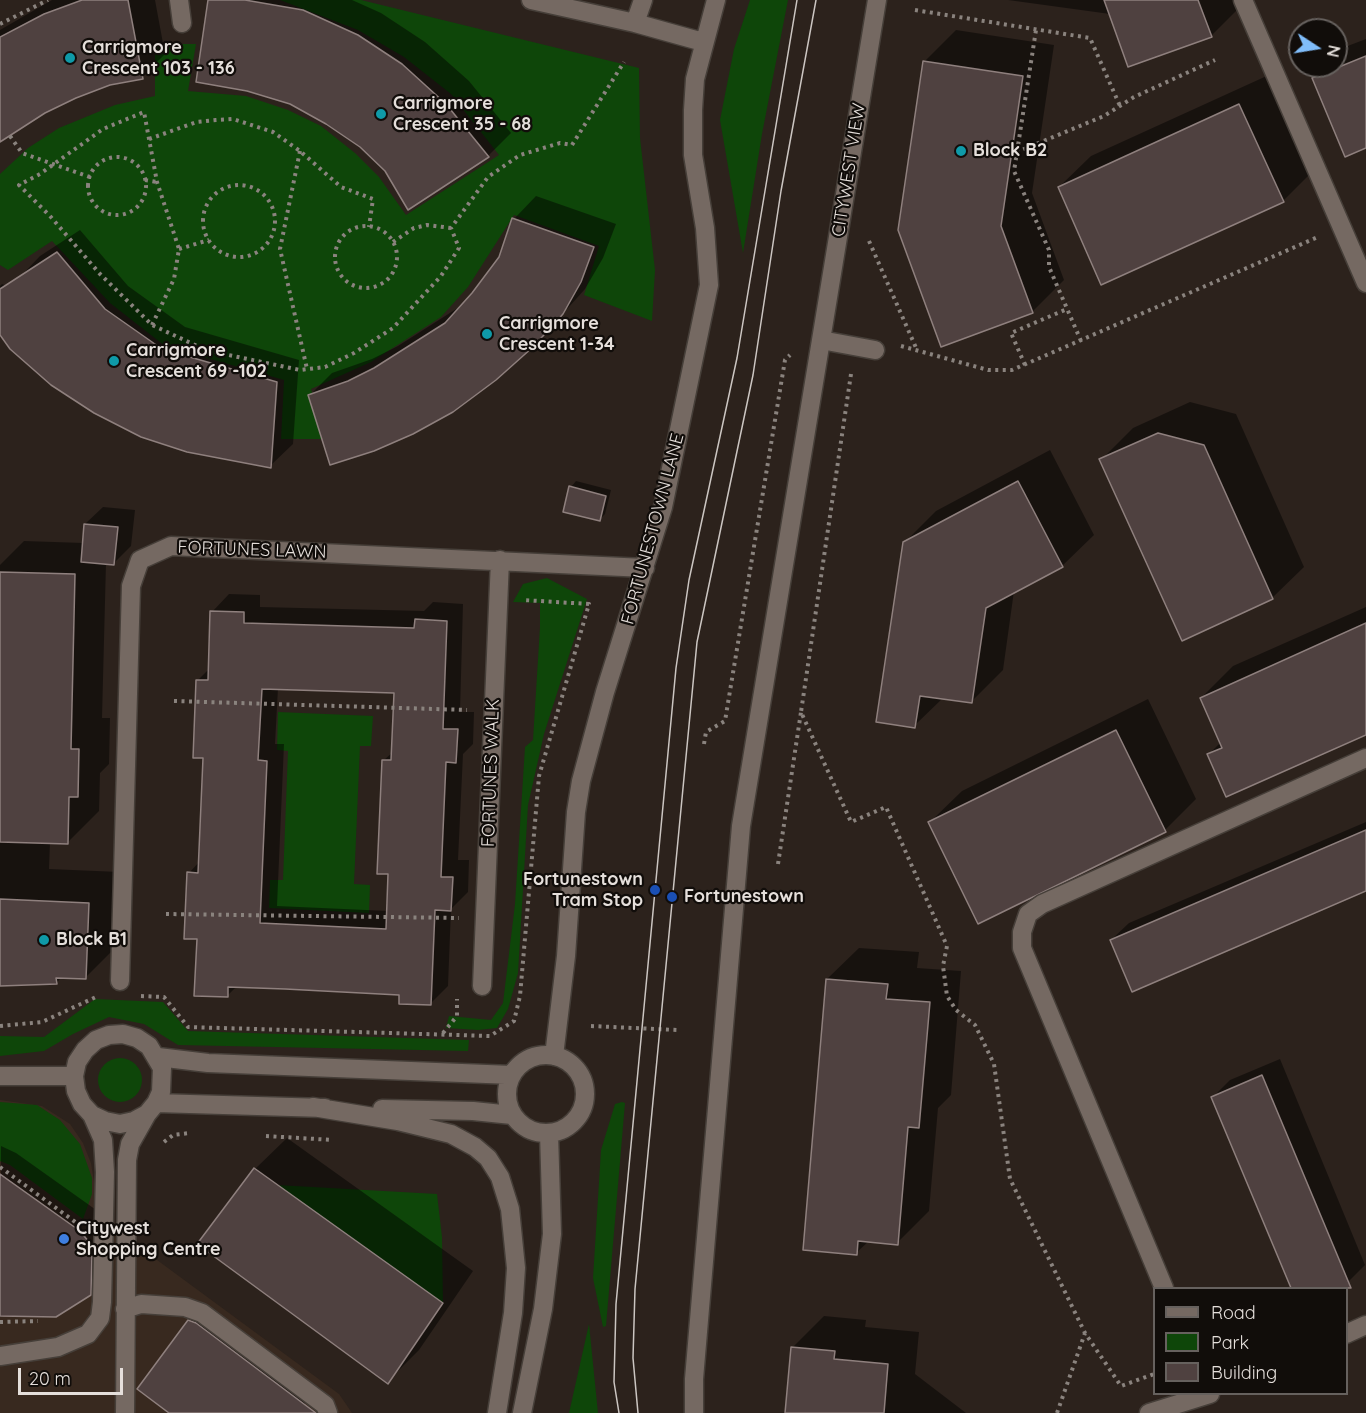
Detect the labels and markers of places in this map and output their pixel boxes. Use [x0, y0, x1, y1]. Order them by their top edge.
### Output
place label: Carrigmore Crescent 103 - 136 [82, 37, 235, 80]
marker: Carrigmore Crescent 103 - 136 [63, 51, 77, 65]
place label: Carrigmore Crescent 35 - 68 [393, 93, 531, 136]
marker: Carrigmore Crescent 35 - 68 [374, 107, 388, 121]
place label: Block B2 [973, 140, 1047, 162]
marker: Block B2 [954, 144, 968, 158]
place label: Carrigmore Crescent 1-34 [499, 313, 614, 356]
marker: Carrigmore Crescent 1-34 [480, 327, 494, 341]
place label: Carrigmore Crescent 69 -102 [126, 340, 267, 382]
marker: Carrigmore Crescent 69 -102 [107, 354, 121, 368]
place label: Fortunestown Tram Stop [523, 869, 643, 912]
marker: Fortunestown Tram Stop [648, 883, 662, 897]
place label: Fortunestown [684, 886, 804, 908]
marker: Fortunestown [665, 890, 679, 904]
place label: Block B1 [56, 929, 127, 951]
marker: Block B1 [37, 933, 51, 947]
place label: Citywest Shopping Centre [76, 1218, 221, 1260]
marker: Citywest Shopping Centre [57, 1232, 71, 1246]

